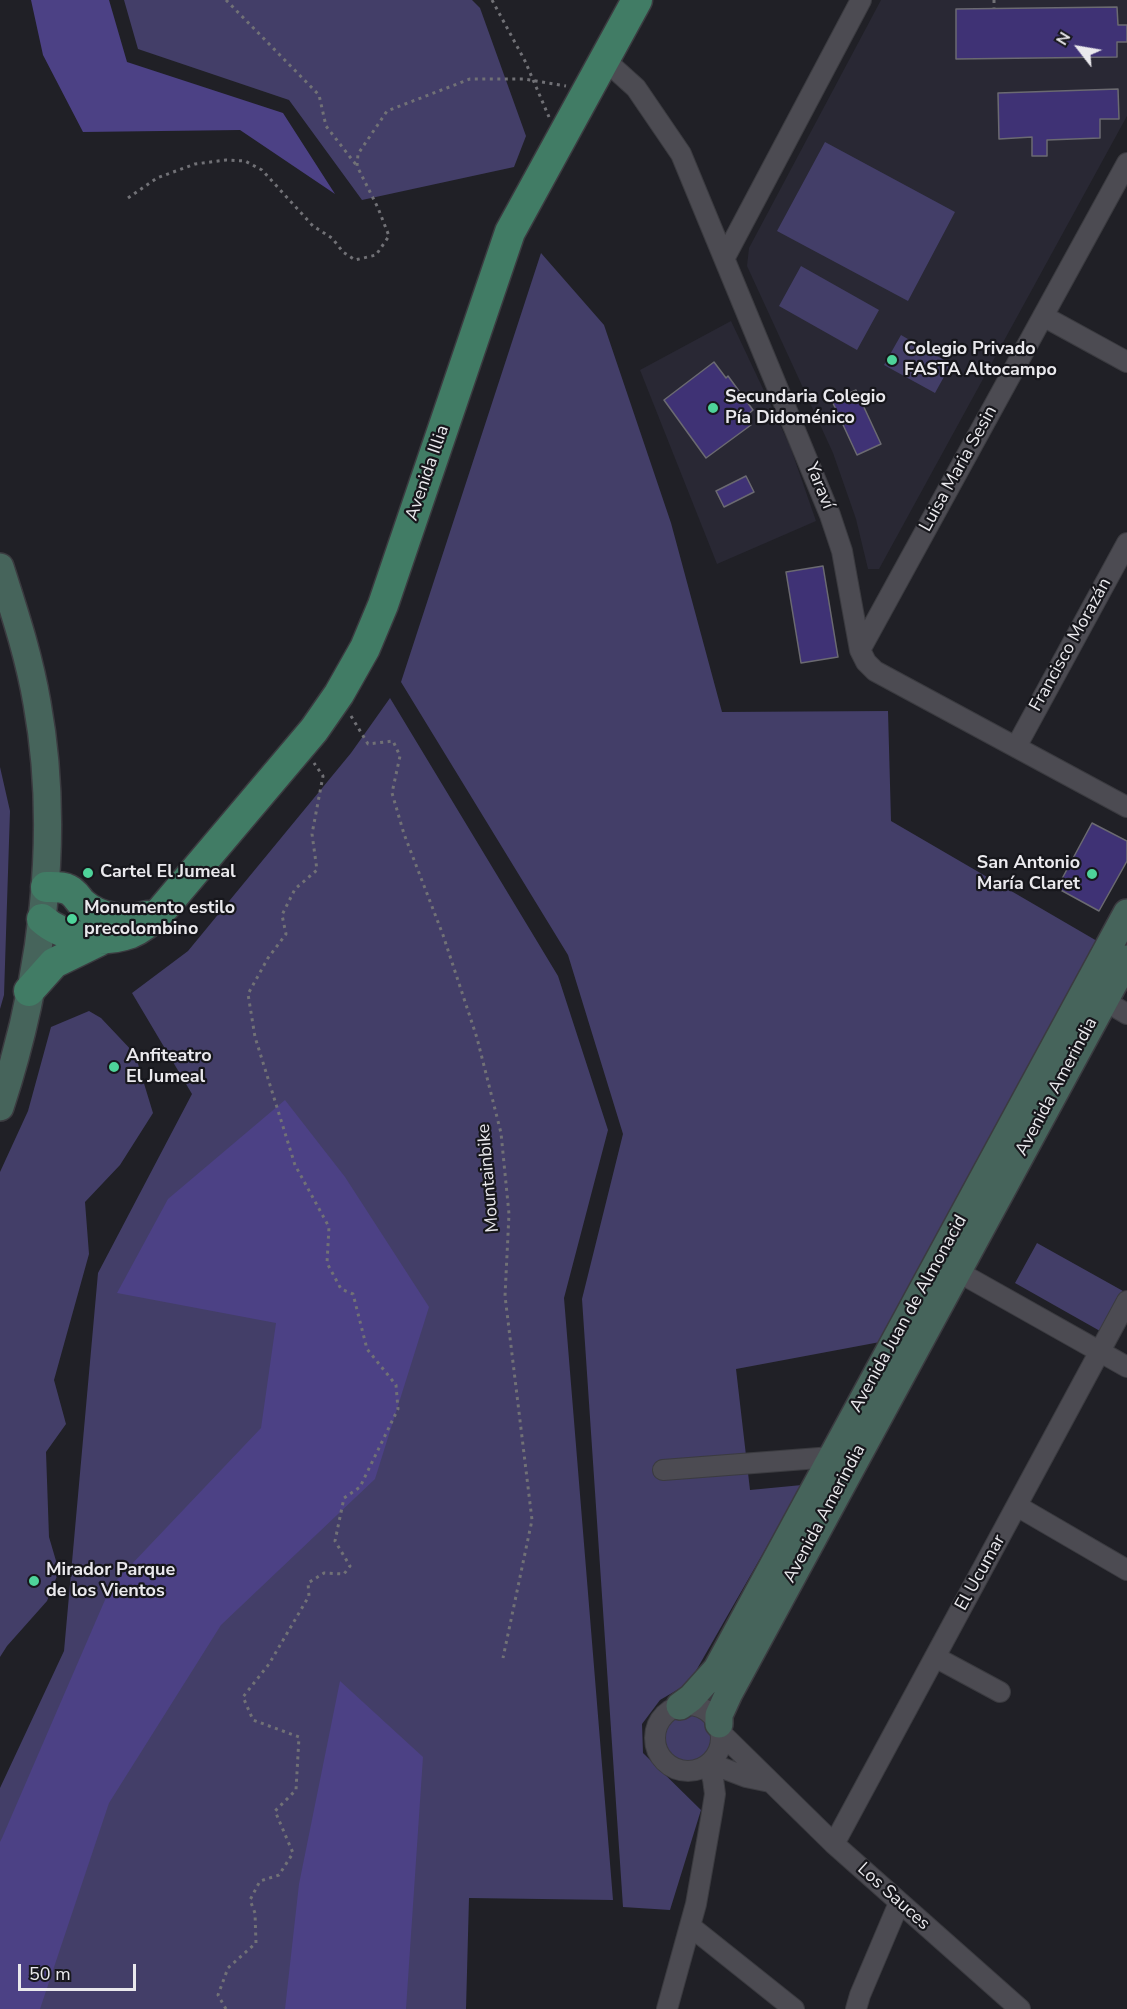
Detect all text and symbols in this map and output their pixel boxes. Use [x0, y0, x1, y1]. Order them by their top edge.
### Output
north arrow [1049, 18, 1109, 78]
text: N [1051, 28, 1076, 50]
place label: Colegio Privado FASTA Altocampo [904, 339, 1057, 382]
marker: Colegio Privado FASTA Altocampo [885, 353, 899, 367]
place label: Secundaria Colegio Pía Didoménico [725, 387, 886, 430]
marker: Secundaria Colegio Pía Didoménico [706, 401, 720, 415]
street label: Luisa Maria Sesin [916, 402, 1002, 536]
street label: Avenida Illia [402, 422, 454, 524]
street label: Yaraví [800, 460, 838, 512]
street label: Francisco Morazán [1025, 575, 1117, 715]
place label: San Antonio María Claret [977, 853, 1080, 896]
place label: Cartel El Jumeal [100, 862, 236, 884]
marker: Cartel El Jumeal [81, 866, 95, 880]
marker: San Antonio María Claret [1085, 867, 1099, 881]
place label: Monumento estilo precolombino [84, 898, 235, 940]
marker: Monumento estilo precolombino [65, 912, 79, 926]
street label: Avenida Amerindia [1011, 1014, 1103, 1160]
place label: Anfiteatro El Jumeal [126, 1046, 212, 1088]
marker: Anfiteatro El Jumeal [107, 1060, 121, 1074]
street label: Mountainbike [473, 1123, 505, 1233]
street label: Avenida Juan de Almonacid [846, 1212, 972, 1416]
street label: Avenida Amerindia [779, 1441, 871, 1587]
street label: El Ucumar [951, 1531, 1011, 1615]
place label: Mirador Parque de los Vientos [46, 1560, 175, 1602]
marker: Mirador Parque de los Vientos [27, 1574, 41, 1588]
street label: Los Sauces [852, 1859, 934, 1935]
scale bar [21, 1952, 140, 1990]
text: 50 m [29, 1962, 71, 1986]

